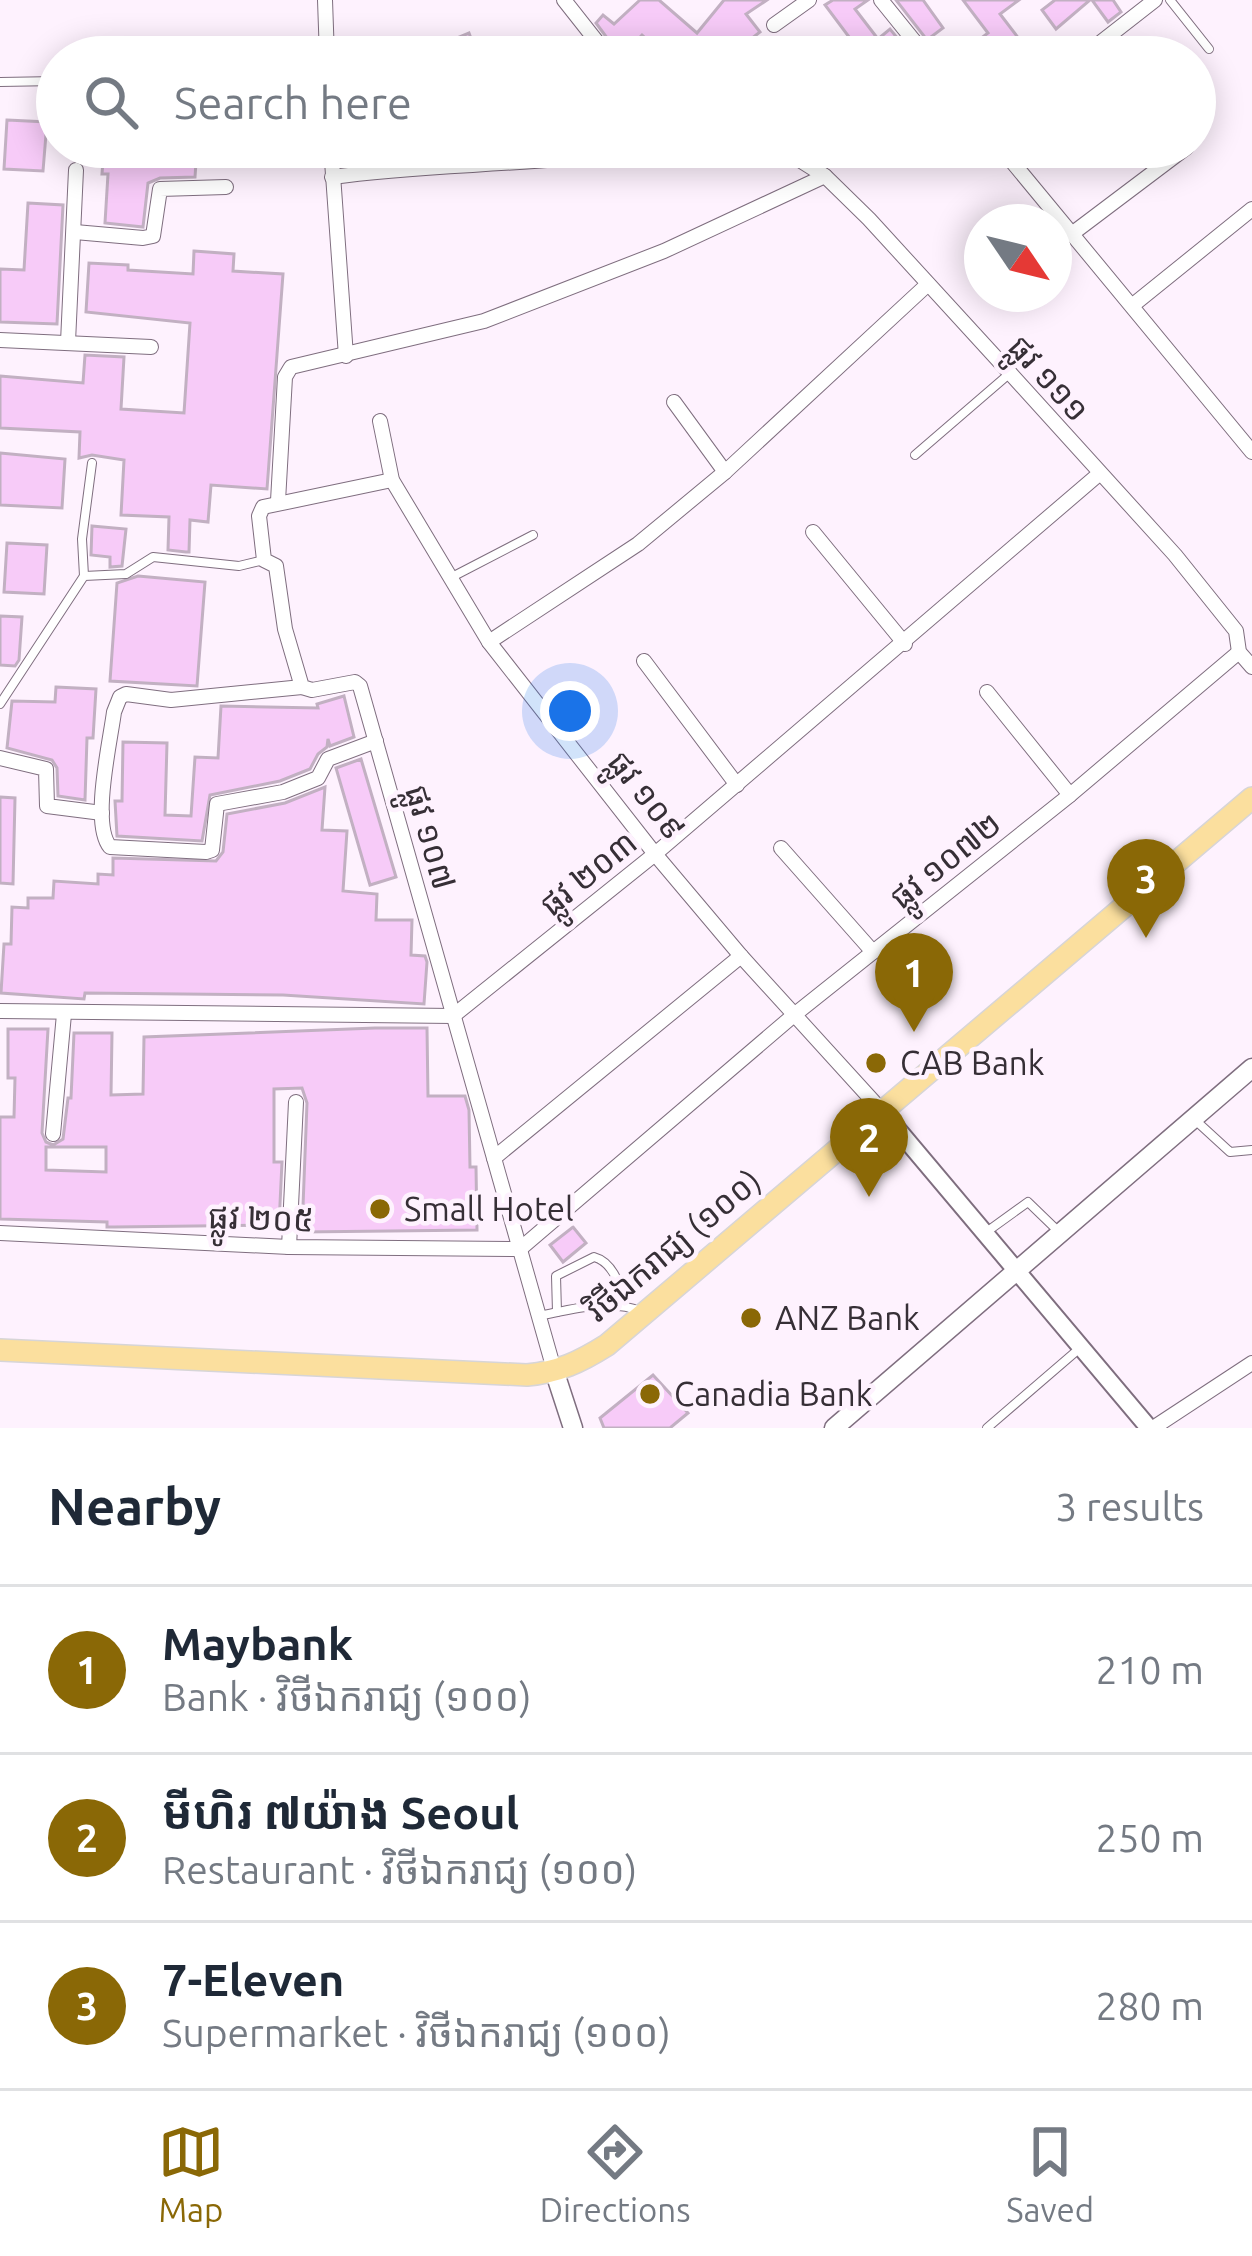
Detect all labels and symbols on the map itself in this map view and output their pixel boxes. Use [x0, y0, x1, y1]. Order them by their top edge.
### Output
north arrow [964, 204, 1072, 312]
street label: ផ្លូវ ១១១ [993, 327, 1097, 436]
your location [540, 681, 600, 741]
street label: ផ្លូវ ១០៩ [592, 743, 693, 854]
street label: ផ្លូវ ១០៧ [388, 780, 464, 897]
street label: ផ្លូវ ១០៧២ [882, 804, 1015, 925]
street label: ផ្លូវ ២០៣ [532, 823, 651, 932]
pin: 3 [1107, 839, 1185, 938]
pin: 1 [875, 933, 953, 1032]
place label: CAB Bank [900, 1044, 1045, 1081]
marker: CAB Bank [863, 1050, 889, 1076]
pin: 2 [830, 1098, 908, 1197]
street label: វិថីឯករាជ្យ (១០០) [578, 1161, 769, 1331]
place label: Small Hotel [404, 1190, 574, 1227]
marker: Small Hotel [367, 1196, 393, 1222]
street label: ផ្លូវ ២០៥ [207, 1197, 315, 1250]
place label: ANZ Bank [775, 1299, 920, 1336]
marker: ANZ Bank [738, 1305, 764, 1331]
place label: Canadia Bank [674, 1375, 873, 1412]
marker: Canadia Bank [637, 1381, 663, 1407]

